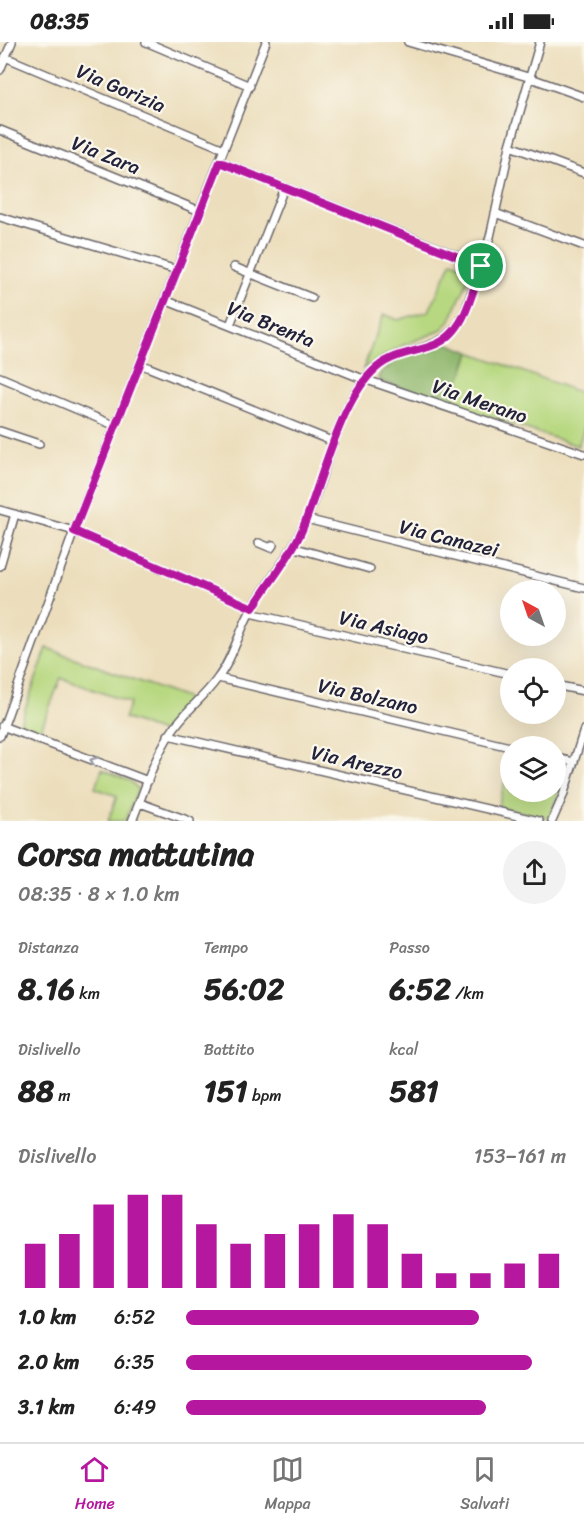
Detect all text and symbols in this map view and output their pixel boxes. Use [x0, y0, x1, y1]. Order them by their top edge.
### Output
text: 08:35 [30, 2, 89, 41]
street label: Via Gorizia [71, 54, 171, 123]
street label: Via Zara [66, 126, 146, 185]
pin [455, 240, 506, 291]
icon: arrive [464, 249, 497, 282]
street label: Via Brenta [222, 291, 320, 358]
street label: Via Merano [428, 369, 532, 434]
street label: Via Canazei [396, 509, 503, 568]
north arrow [500, 580, 566, 646]
map controls [500, 580, 566, 802]
street label: Via Asiago [336, 600, 432, 655]
button: locate [500, 658, 566, 724]
street label: Via Bolzano [314, 668, 421, 725]
street label: Via Arezzo [308, 735, 406, 790]
button: layers [500, 736, 566, 802]
one-way arrow [89, 755, 99, 768]
text: Corsa mattutina [18, 825, 254, 883]
button: share [503, 841, 566, 904]
text: 08:35 · 8 × 1.0 km [18, 877, 180, 912]
text: Distanza [18, 933, 79, 962]
text: Tempo [204, 933, 248, 962]
text: Passo [389, 933, 430, 962]
text: 8.16 [18, 962, 75, 1016]
text: 56:02 [204, 962, 284, 1016]
text: 6:52 [389, 962, 451, 1016]
text: km [75, 979, 100, 1008]
text: /km [451, 979, 484, 1008]
text: Dislivello [18, 1035, 81, 1064]
text: Battito [204, 1035, 254, 1064]
text: kcal [389, 1035, 418, 1064]
text: 88 [18, 1064, 54, 1118]
text: 151 [204, 1064, 248, 1118]
text: 581 [389, 1064, 439, 1118]
text: m [54, 1081, 71, 1110]
text: bpm [248, 1081, 281, 1110]
text: Dislivello [18, 1139, 96, 1174]
text: 153–161 m [474, 1139, 566, 1174]
text: 1.0 km [18, 1300, 76, 1335]
text: 6:52 [114, 1300, 155, 1335]
text: 2.0 km [18, 1345, 79, 1380]
text: 6:35 [114, 1345, 155, 1380]
text: 3.1 km [18, 1390, 75, 1425]
text: 6:49 [114, 1390, 156, 1425]
tab: Home [75, 1453, 115, 1518]
tab: Mappa [264, 1453, 311, 1518]
tab: Salvati [460, 1453, 509, 1518]

